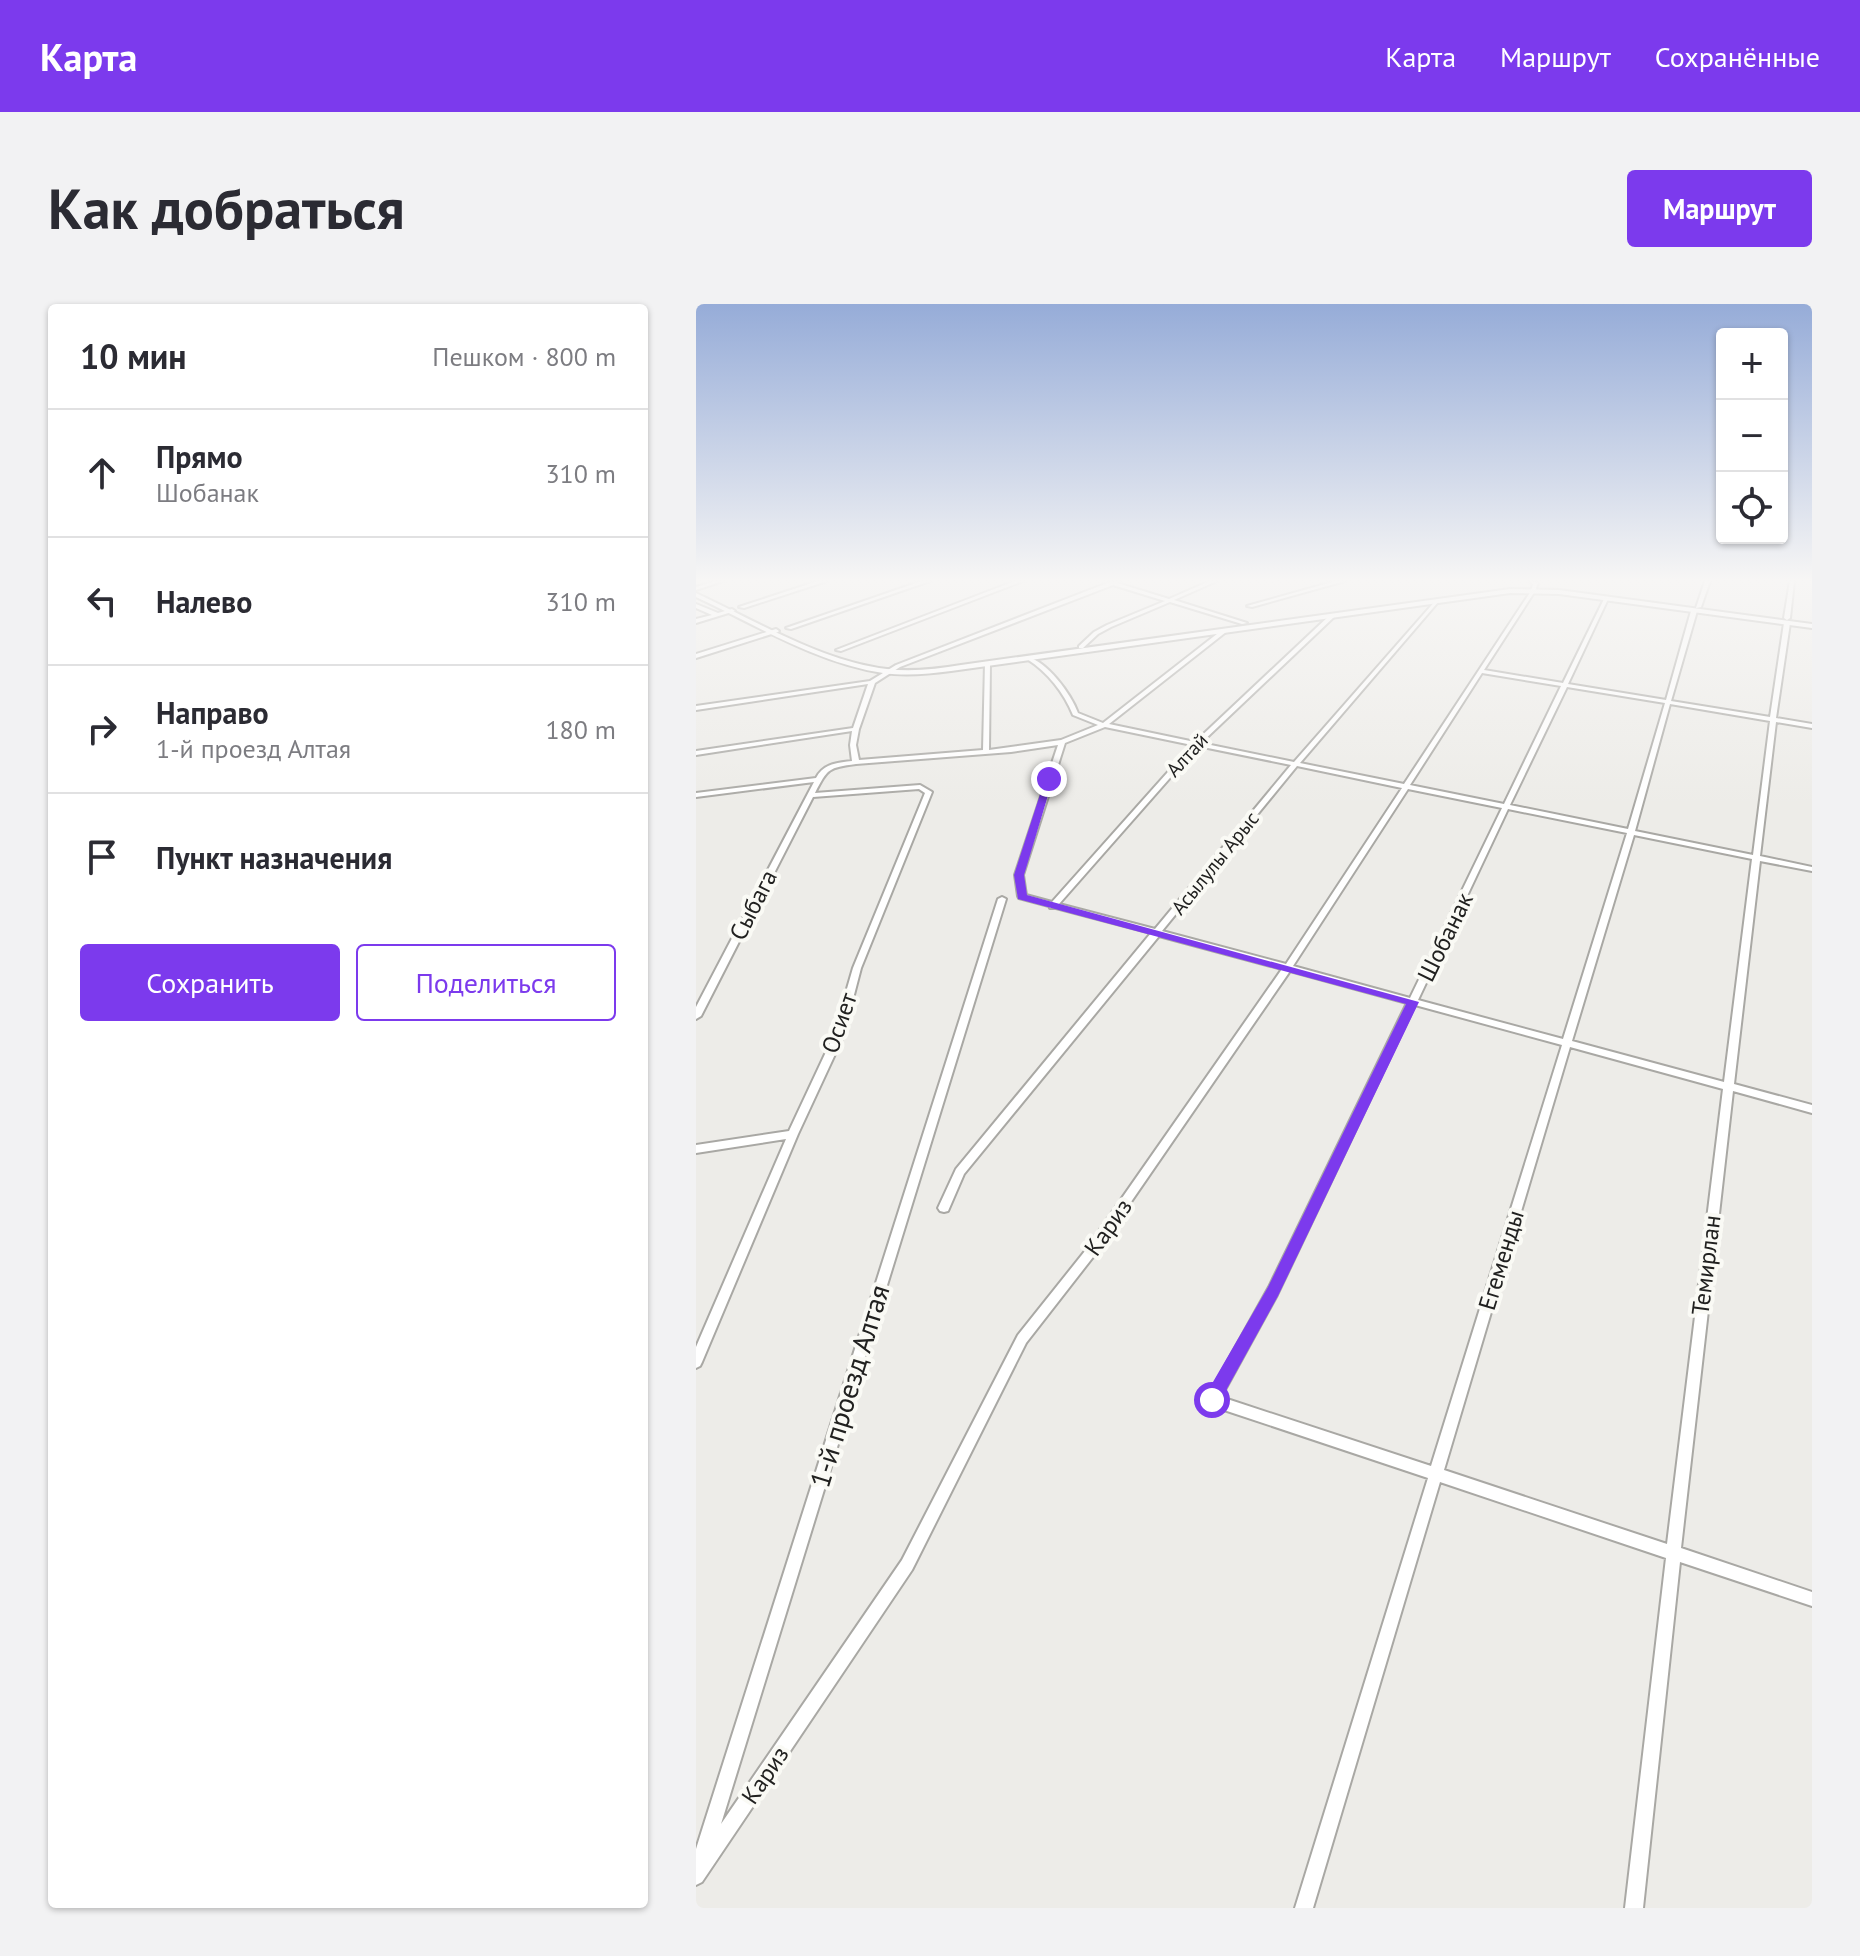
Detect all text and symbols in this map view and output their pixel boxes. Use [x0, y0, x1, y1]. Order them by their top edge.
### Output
text: Карта [40, 32, 137, 81]
text: Карта [1385, 38, 1456, 75]
text: Маршрут [1500, 38, 1611, 75]
text: Сохранённые [1655, 38, 1820, 75]
button: Маршрут [1627, 170, 1812, 247]
text: Как добраться [48, 172, 405, 244]
map controls [1716, 328, 1788, 544]
button: + [1716, 328, 1788, 400]
text: 10 мин [80, 334, 187, 378]
text: Пешком · 800 m [432, 340, 616, 373]
button: − [1716, 400, 1788, 472]
text: Прямо [156, 437, 243, 476]
icon: ahead [80, 451, 124, 495]
text: 310 m [545, 457, 616, 490]
button: locate [1716, 472, 1788, 544]
text: Шобанак [156, 476, 259, 509]
icon: left [80, 579, 124, 623]
text: Налево [156, 582, 252, 621]
text: 310 m [545, 585, 616, 618]
text: Направо [156, 693, 269, 732]
icon: right [80, 707, 124, 751]
text: 180 m [545, 713, 616, 746]
street label: Алтай [1160, 728, 1214, 782]
text: 1-й проезд Алтая [156, 732, 351, 765]
route end [1031, 761, 1067, 797]
street label: Асылулы Арыс [1165, 806, 1265, 920]
icon: arrive [80, 835, 124, 879]
text: Пункт назначения [156, 838, 392, 877]
street label: Сыбага [722, 865, 784, 945]
street label: Шобанак [1410, 887, 1480, 987]
button: Сохранить [80, 944, 340, 1021]
button: Поделиться [356, 944, 616, 1021]
street label: Осиет [814, 988, 864, 1057]
street label: Кариз [1077, 1192, 1139, 1262]
street label: Егеменды [1471, 1206, 1531, 1314]
street label: Темирлан [1684, 1213, 1728, 1317]
street label: 1-й проезд Алтая [801, 1280, 897, 1492]
route start [1194, 1382, 1230, 1418]
street label: Кариз [734, 1740, 796, 1810]

